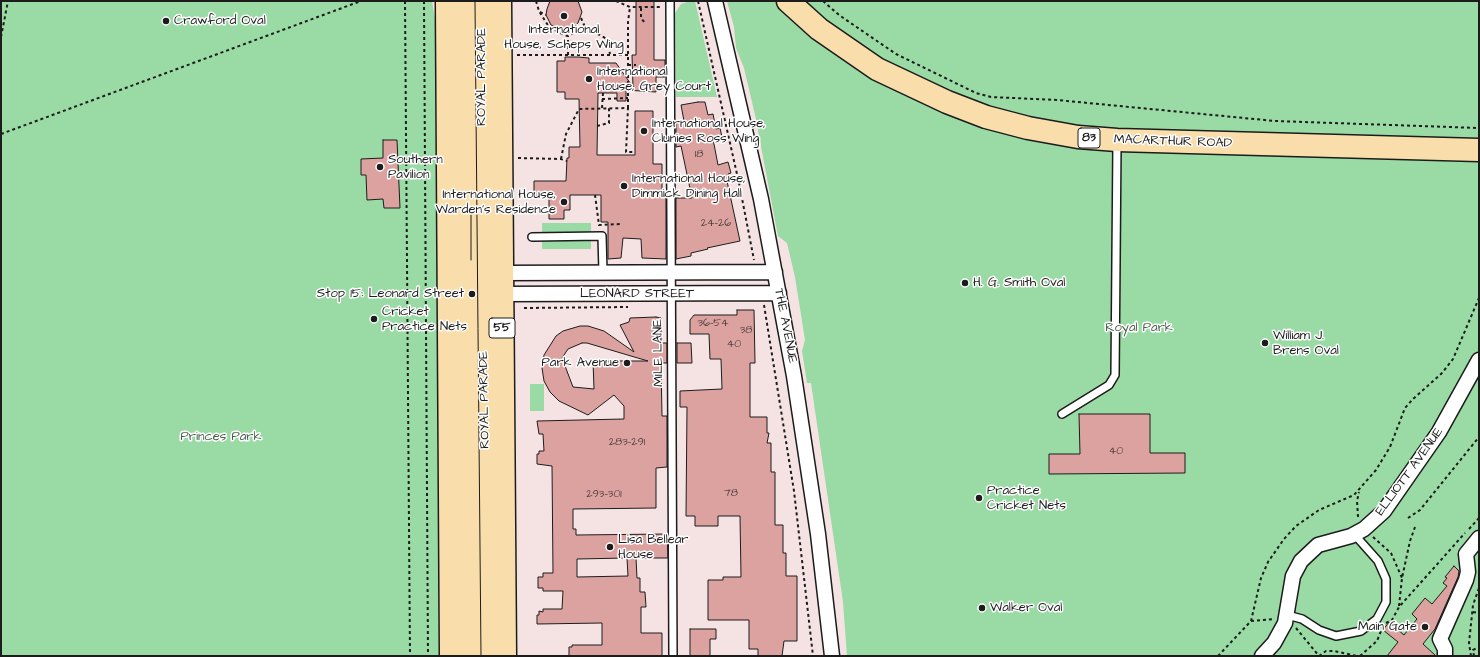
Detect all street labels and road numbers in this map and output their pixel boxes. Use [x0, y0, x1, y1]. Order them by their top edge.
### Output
street label: ROYAL PARADE [474, 28, 490, 126]
road number: 83 [1078, 128, 1100, 148]
street label: MACARTHUR ROAD [1114, 132, 1232, 152]
street label: LEONARD STREET [580, 286, 694, 302]
street label: THE AVENUE [770, 287, 800, 365]
road number: 55 [489, 318, 515, 338]
street label: MILE LANE [651, 319, 667, 387]
street label: ROYAL PARADE [476, 351, 494, 449]
street label: ELLIOTT AVENUE [1373, 425, 1447, 519]

